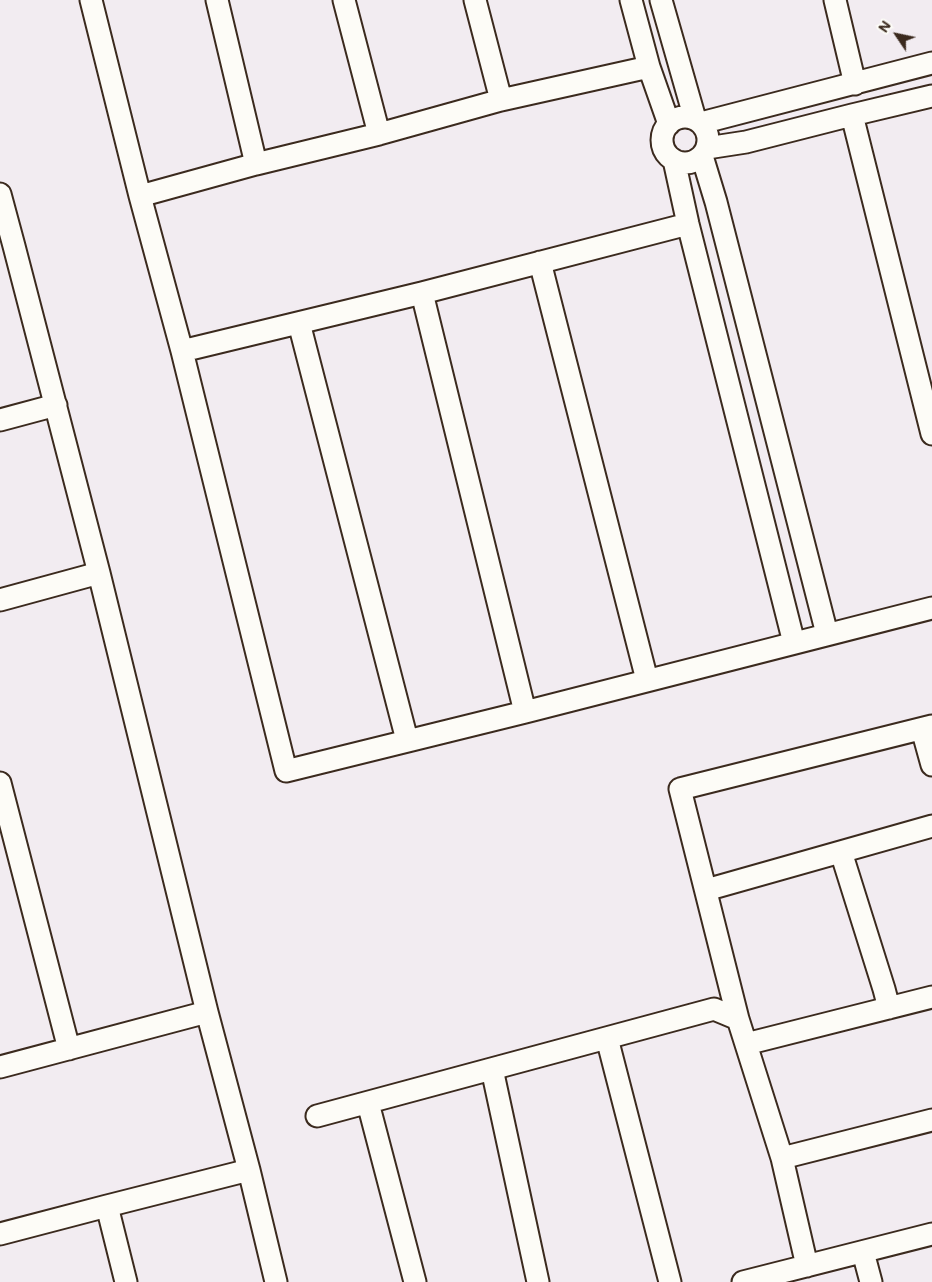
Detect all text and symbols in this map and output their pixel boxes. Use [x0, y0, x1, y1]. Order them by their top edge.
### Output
north arrow [872, 10, 922, 60]
text: N [873, 17, 895, 36]

